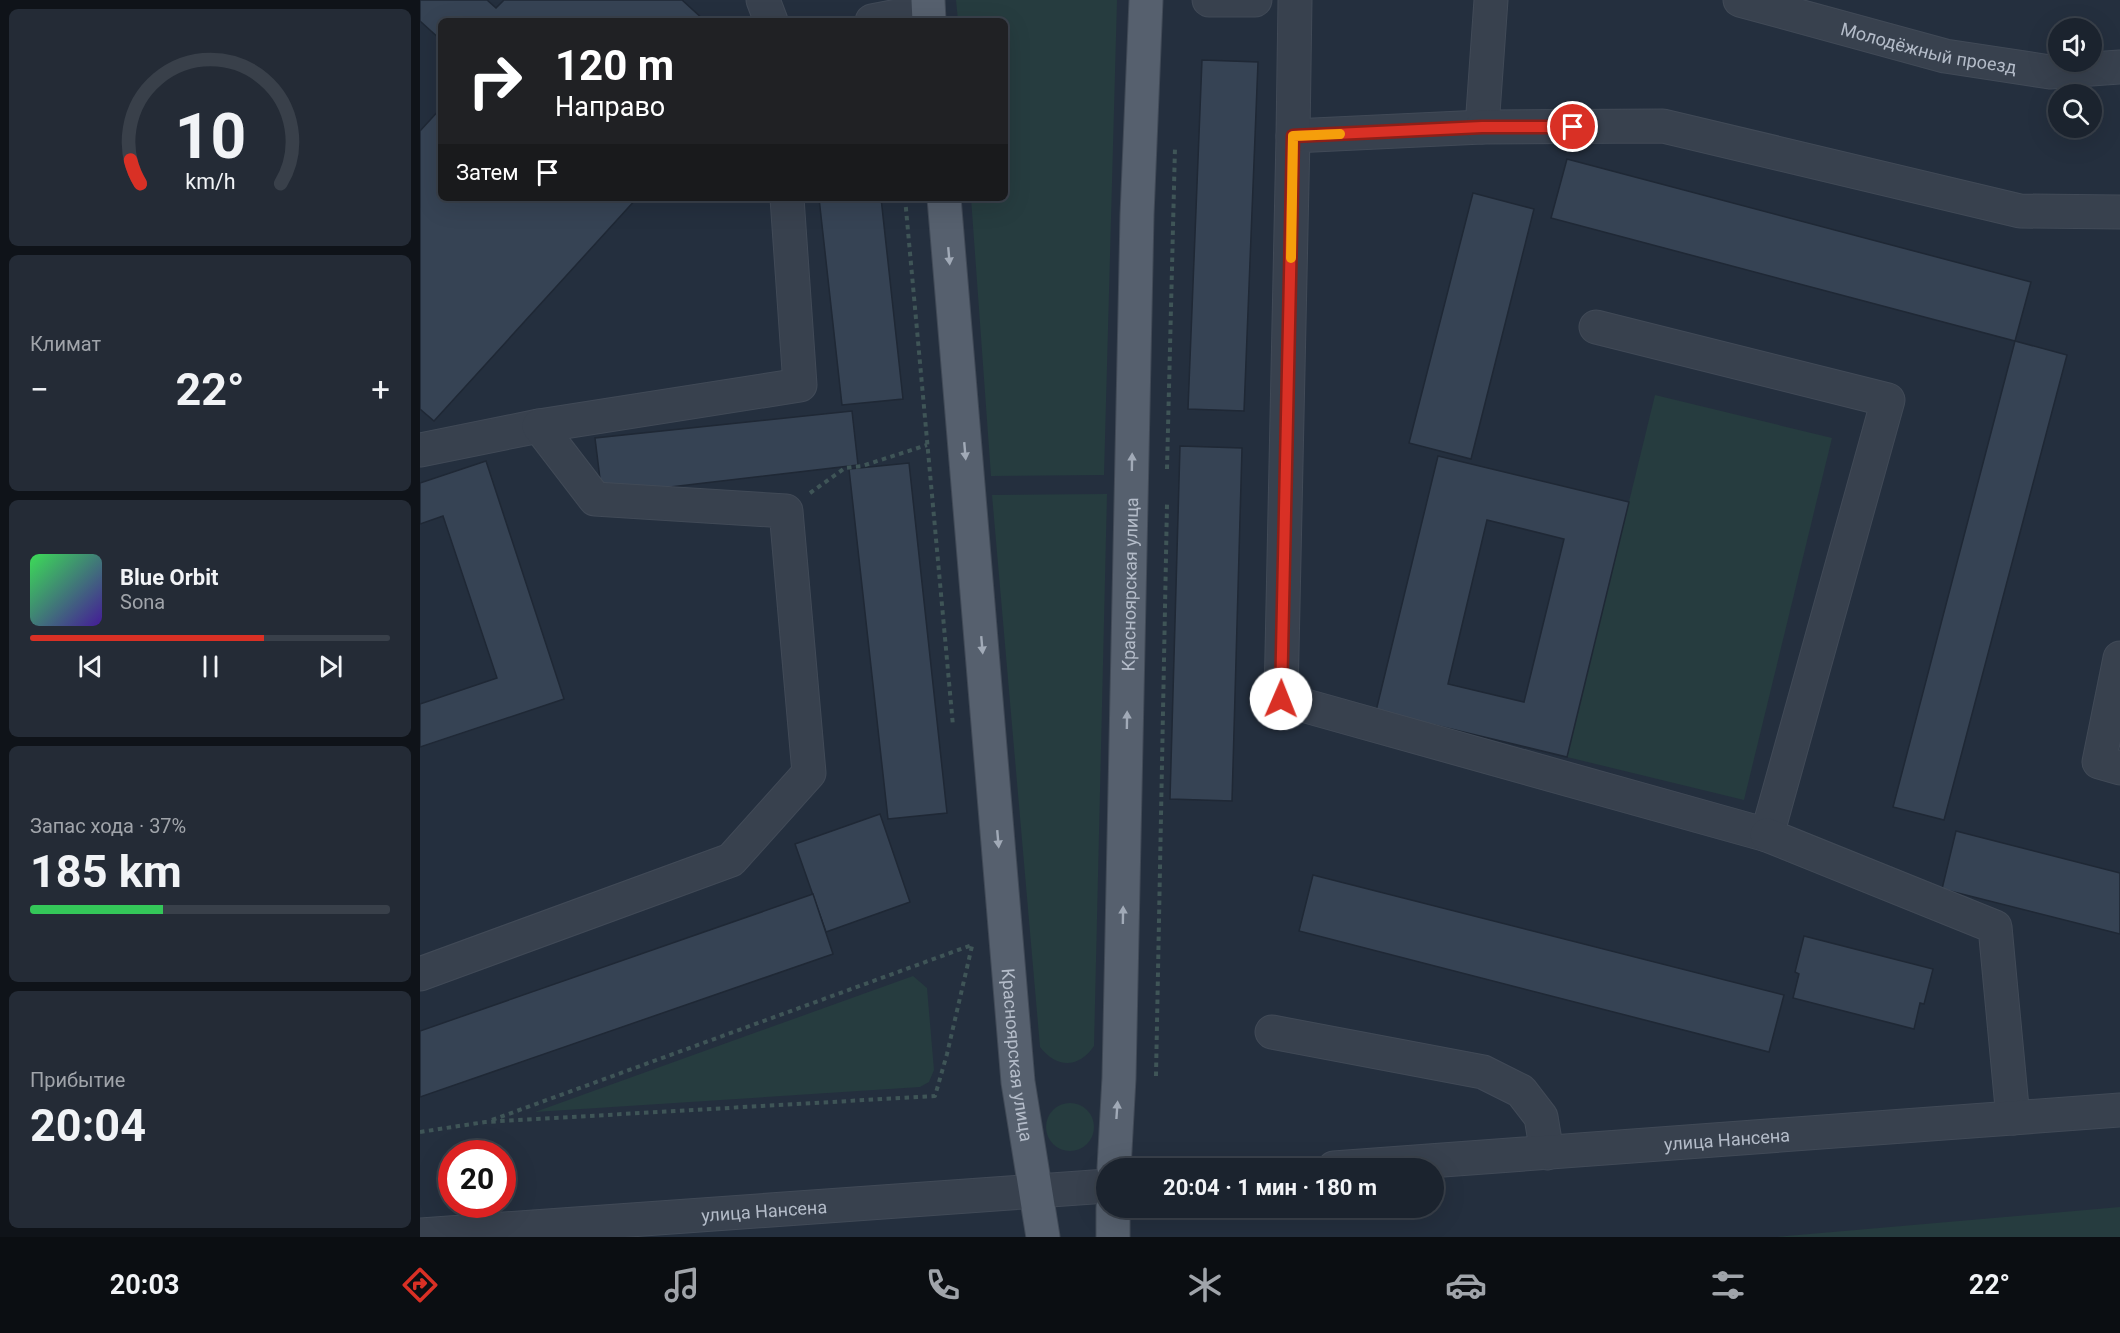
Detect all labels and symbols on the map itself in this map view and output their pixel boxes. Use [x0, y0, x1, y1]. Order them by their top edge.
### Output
street label: Молодёжный проезд [1839, 18, 2018, 77]
pin [1547, 101, 1598, 152]
one-way arrow [944, 247, 954, 266]
one-way arrow [961, 441, 970, 460]
one-way arrow [1127, 453, 1137, 472]
street label: Красноярская улица [1117, 497, 1142, 671]
one-way arrow [977, 635, 987, 654]
position arrow [1249, 667, 1313, 731]
one-way arrow [1122, 711, 1132, 730]
one-way arrow [993, 830, 1003, 849]
one-way arrow [1118, 906, 1128, 925]
street label: Красноярская улица [998, 967, 1038, 1143]
one-way arrow [1113, 1101, 1122, 1120]
street label: улица Нансена [1663, 1124, 1791, 1154]
speed limit sign: 20 [438, 1140, 516, 1218]
street label: улица Нансена [700, 1195, 828, 1225]

